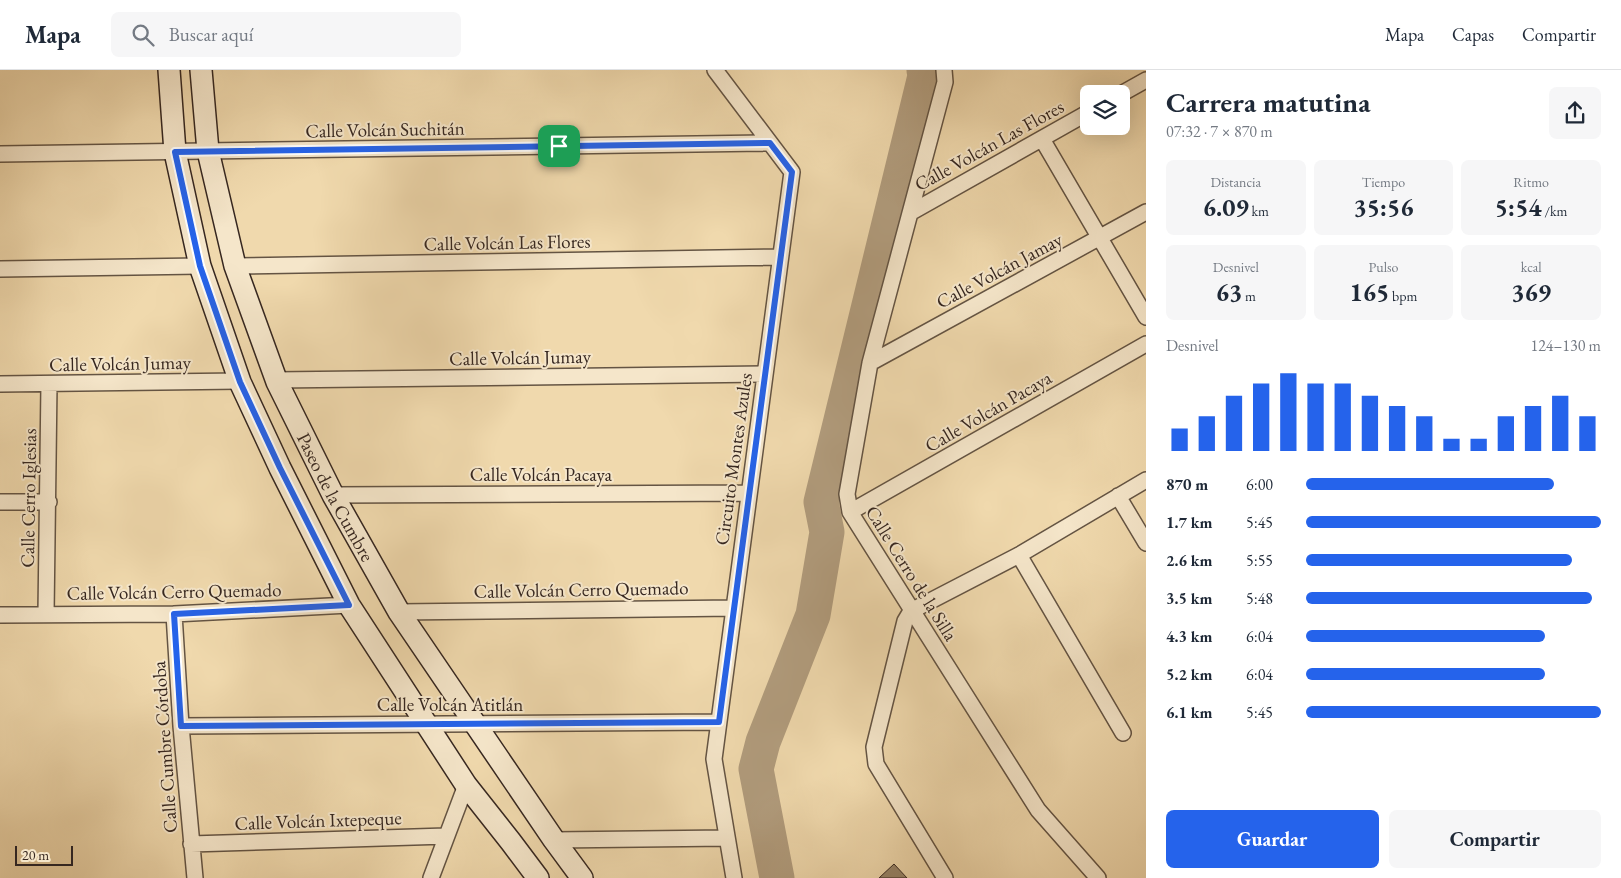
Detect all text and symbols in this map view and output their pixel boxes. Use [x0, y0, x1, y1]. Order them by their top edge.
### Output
search box [111, 12, 461, 57]
text: Mapa [25, 19, 81, 50]
icon: search [129, 21, 157, 49]
text: Buscar aquí [169, 22, 253, 47]
text: Mapa [1385, 23, 1424, 46]
text: Capas [1452, 23, 1494, 46]
text: Compartir [1522, 23, 1596, 46]
text: Carrera matutina [1166, 84, 1370, 120]
map controls [1080, 85, 1130, 135]
button: layers [1080, 85, 1130, 135]
button: share [1549, 87, 1601, 139]
street label: Calle Volcán Las Flores [910, 94, 1068, 197]
street label: Calle Volcán Suchitán [305, 116, 465, 143]
text: 07:32 · 7 × 870 m [1166, 121, 1273, 142]
pin [538, 125, 580, 167]
icon: arrive [545, 132, 573, 160]
text: Distancia [1211, 173, 1261, 191]
text: Tiempo [1362, 173, 1405, 191]
text: Ritmo [1513, 173, 1549, 191]
text: 6.09 [1203, 191, 1249, 223]
text: 35:56 [1354, 191, 1413, 223]
text: 5:54 [1495, 191, 1542, 223]
text: km [1249, 202, 1269, 220]
text: /km [1542, 202, 1567, 220]
street label: Calle Volcán Jamay [932, 226, 1067, 314]
street label: Calle Volcán Las Flores [423, 229, 591, 256]
text: Desnivel [1213, 258, 1259, 276]
text: Pulso [1369, 258, 1398, 276]
text: kcal [1521, 258, 1542, 276]
text: 63 [1216, 276, 1242, 308]
text: 165 [1350, 276, 1389, 308]
text: 369 [1511, 276, 1551, 308]
text: m [1242, 287, 1256, 305]
text: bpm [1389, 287, 1417, 305]
text: Desnivel [1166, 335, 1219, 356]
text: 124–130 m [1530, 335, 1601, 356]
street label: Calle Volcán Jumay [449, 344, 592, 371]
street label: Calle Volcán Jumay [49, 350, 192, 377]
street label: Calle Volcán Pacaya [920, 365, 1057, 458]
street label: Circuito Montes Azules [709, 371, 758, 547]
street label: Calle Cerro Iglesias [15, 428, 42, 568]
street label: Paseo de la Cumbre [291, 429, 380, 566]
street label: Calle Volcán Pacaya [470, 462, 613, 487]
text: 870 m [1166, 474, 1208, 495]
text: 6:00 [1246, 474, 1273, 495]
street label: Calle Cerro de la Silla [860, 501, 964, 646]
text: 1.7 km [1166, 512, 1212, 533]
text: 5:45 [1246, 512, 1273, 533]
text: 2.6 km [1166, 550, 1212, 571]
text: 5:55 [1246, 550, 1273, 571]
street label: Calle Volcán Cerro Quemado [473, 575, 689, 604]
street label: Calle Volcán Cerro Quemado [66, 577, 282, 606]
text: 3.5 km [1166, 588, 1212, 609]
text: 5:48 [1246, 588, 1273, 609]
text: 4.3 km [1166, 626, 1212, 647]
text: 6:04 [1246, 626, 1273, 647]
street label: Calle Cumbre Córdoba [146, 660, 183, 834]
text: 5.2 km [1166, 664, 1212, 685]
text: 6:04 [1246, 664, 1273, 685]
street label: Calle Volcán Atitlán [377, 692, 523, 717]
text: 6.1 km [1166, 702, 1212, 723]
text: 5:45 [1246, 702, 1273, 723]
street label: Calle Volcán Ixtepeque [234, 805, 402, 836]
button: Guardar [1166, 810, 1379, 868]
button: Compartir [1389, 810, 1601, 868]
scale bar [15, 843, 72, 866]
text: 20 m [22, 846, 49, 864]

